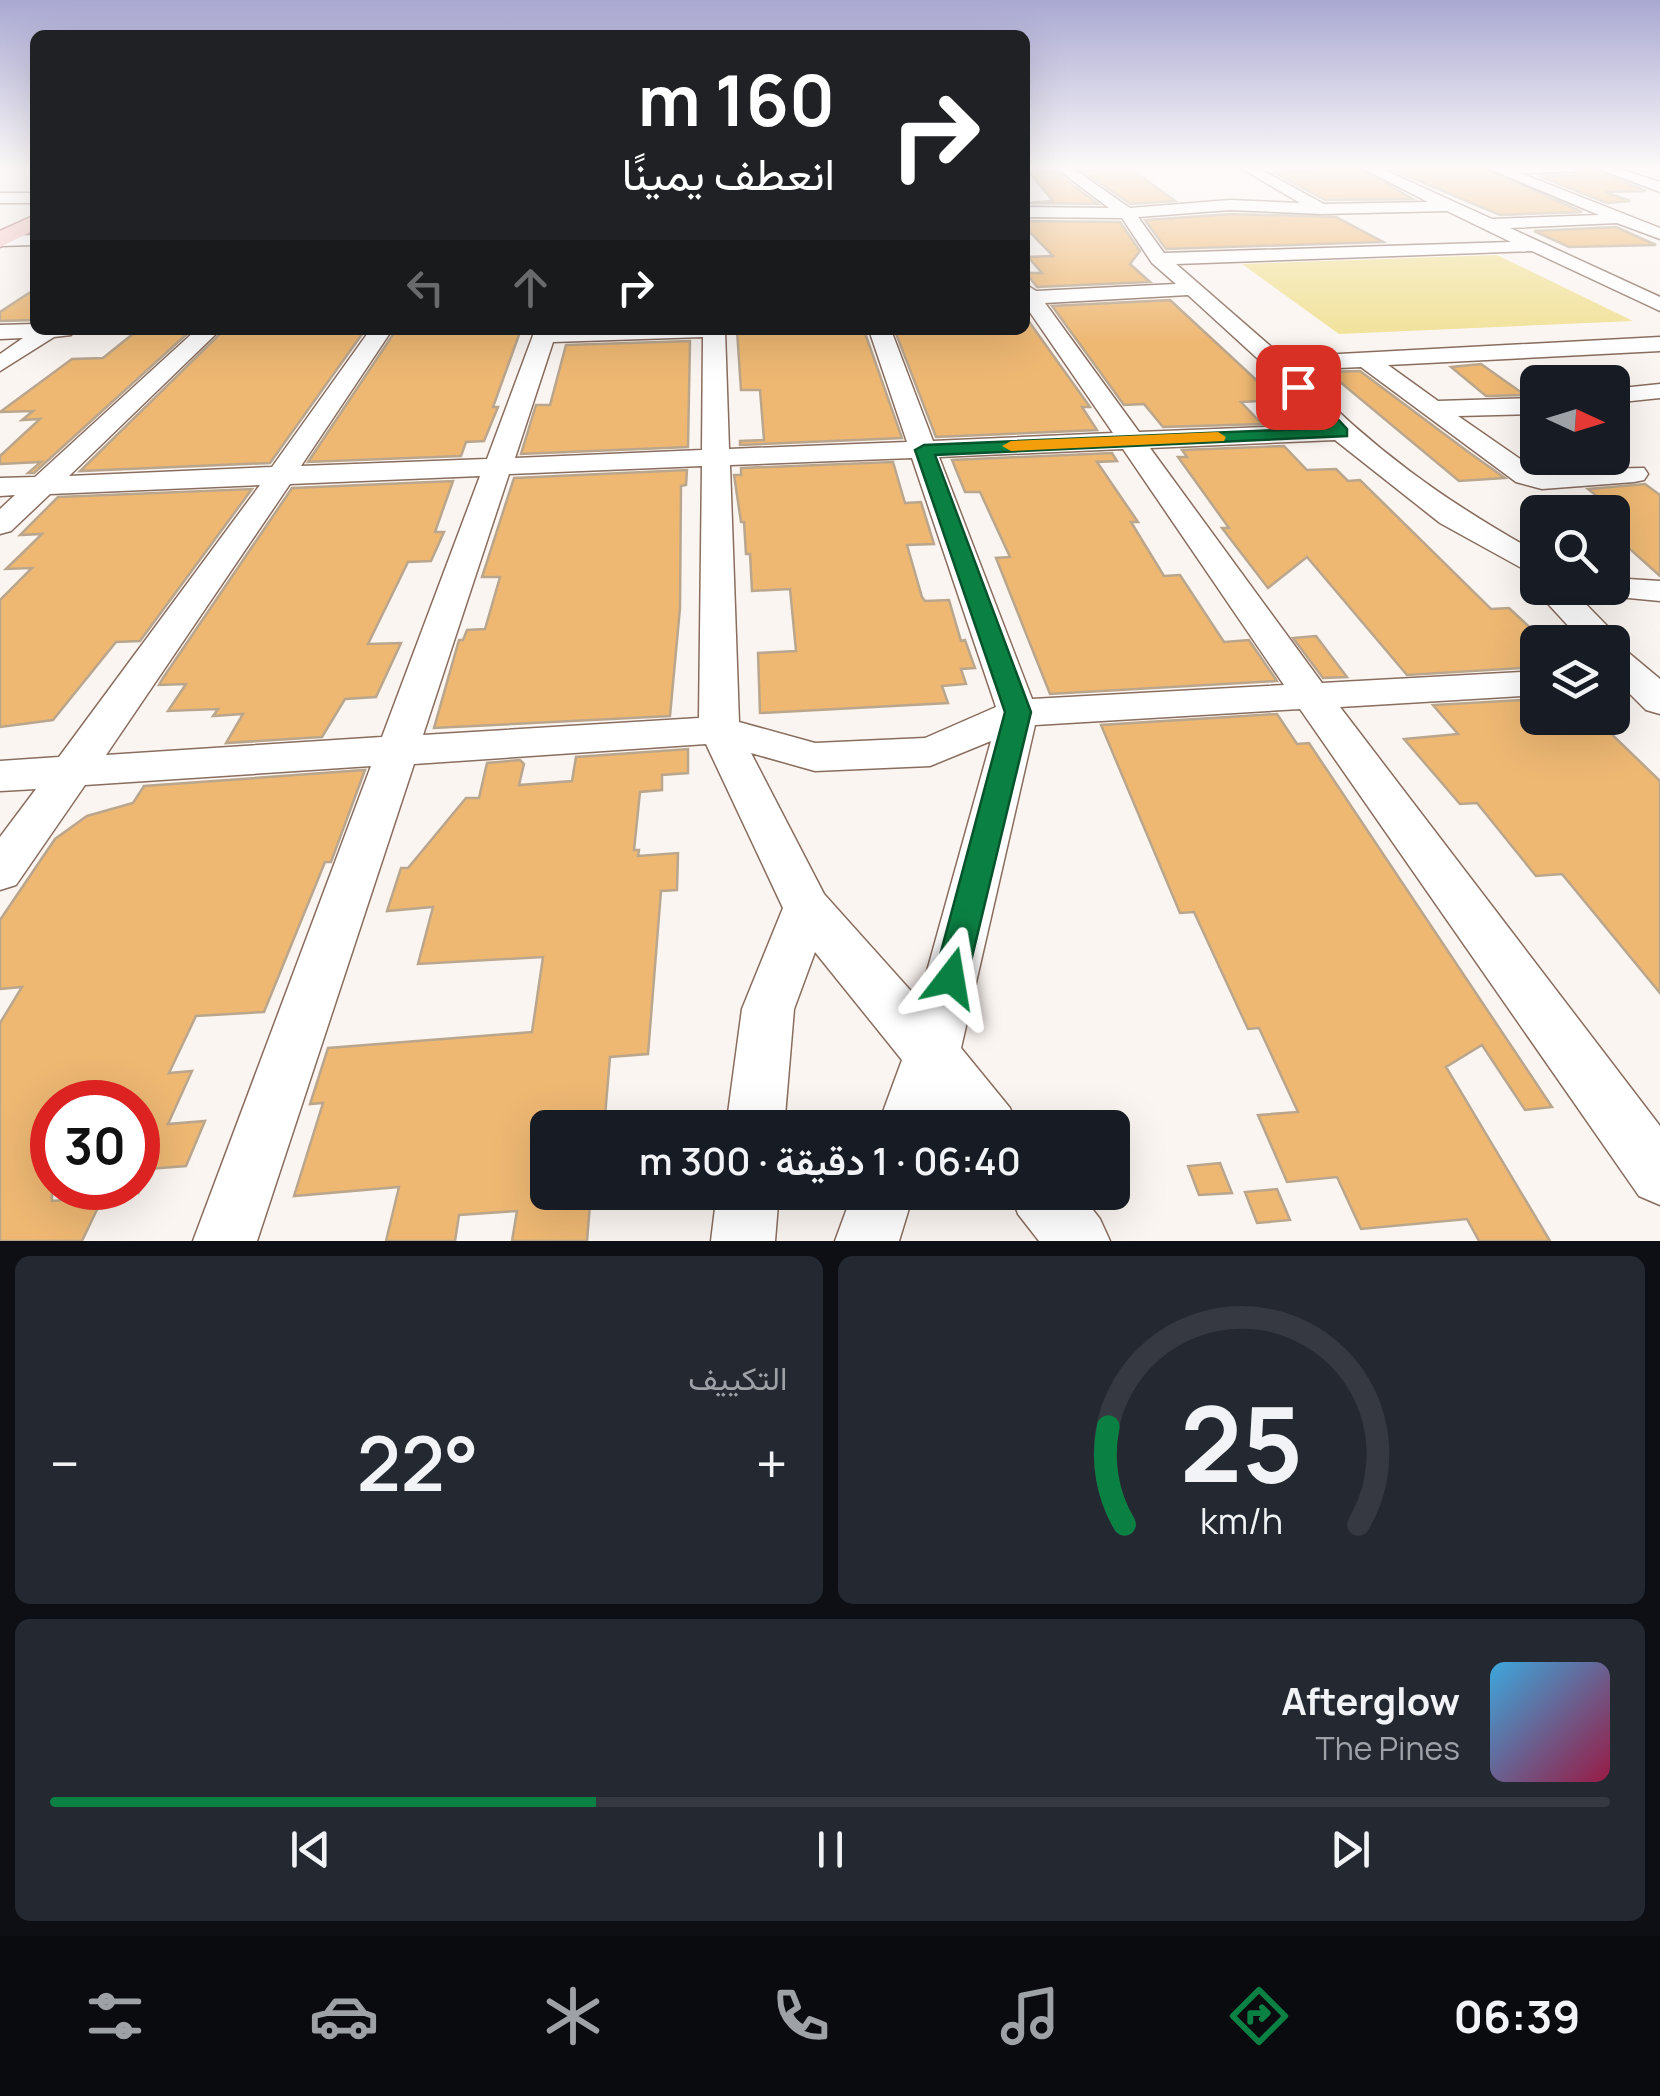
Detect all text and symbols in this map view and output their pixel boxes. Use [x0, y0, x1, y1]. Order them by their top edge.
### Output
text: 160 m [638, 51, 835, 147]
icon: right [870, 70, 1000, 200]
text: انعطف يمينًا [622, 142, 835, 204]
icon: left [398, 260, 453, 315]
icon: ahead [503, 260, 558, 315]
icon: right [608, 260, 663, 315]
pin [1256, 345, 1341, 430]
icon: arrive [1271, 360, 1326, 415]
north arrow [1520, 365, 1630, 475]
map controls [1520, 365, 1630, 735]
button: search [1520, 495, 1630, 605]
button: layers [1520, 625, 1630, 735]
position arrow [899, 926, 1003, 1030]
speed limit sign: 30 [30, 1080, 160, 1210]
text: 06:40 · 1 دقيقة · 300 m [639, 1134, 1021, 1186]
text: التكييف [688, 1356, 788, 1400]
text: 25 [1180, 1371, 1303, 1513]
text: 22° [357, 1411, 479, 1514]
text: − [50, 1425, 80, 1501]
text: + [756, 1425, 787, 1501]
text: km/h [1200, 1496, 1283, 1545]
text: Afterglow [1281, 1674, 1460, 1726]
text: The Pines [1316, 1726, 1460, 1770]
icon: previous [283, 1822, 338, 1877]
icon: pause [803, 1822, 858, 1877]
icon: next [1323, 1822, 1378, 1877]
icon: filters [80, 1981, 150, 2051]
icon: car [309, 1981, 379, 2051]
icon: climate [538, 1981, 608, 2051]
icon: phone [766, 1981, 836, 2051]
icon: music [995, 1981, 1065, 2051]
icon: directions [1224, 1981, 1294, 2051]
text: 06:39 [1453, 1985, 1581, 2047]

